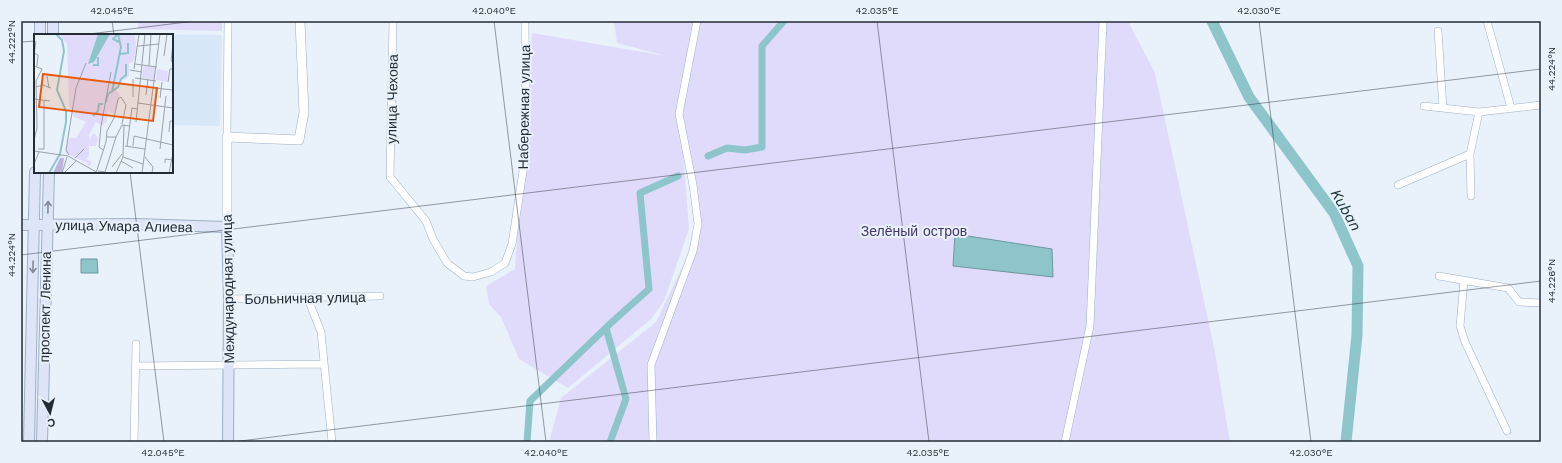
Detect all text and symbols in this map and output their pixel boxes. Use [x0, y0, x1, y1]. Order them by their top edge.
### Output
text: 42.045°E [90, 5, 134, 16]
text: 42.040°E [472, 5, 516, 16]
text: 42.035°E [855, 5, 899, 16]
text: 42.030°E [1237, 5, 1281, 16]
text: 44.222°N [6, 20, 17, 64]
inset map [34, 34, 173, 173]
street label: Набережная улица [515, 44, 533, 169]
text: 44.224°N [1546, 47, 1557, 91]
street label: улица Чехова [383, 54, 401, 144]
water label: Kuban [1327, 186, 1365, 234]
one-way arrow [44, 201, 52, 214]
street label: Международная улица [219, 214, 237, 364]
street label: улица Умара Алиева [55, 217, 193, 235]
park label: Зелёный остров [861, 223, 967, 239]
text: 44.224°N [6, 233, 17, 277]
street label: проспект Ленина [36, 251, 54, 363]
text: 44.226°N [1546, 259, 1557, 303]
one-way arrow [29, 260, 37, 273]
street label: Больничная улица [244, 289, 366, 307]
north arrow [30, 393, 70, 433]
text: С [46, 415, 56, 429]
text: 42.045°E [141, 447, 185, 458]
text: 42.040°E [524, 447, 568, 458]
text: 42.035°E [906, 447, 950, 458]
text: 42.030°E [1289, 447, 1333, 458]

